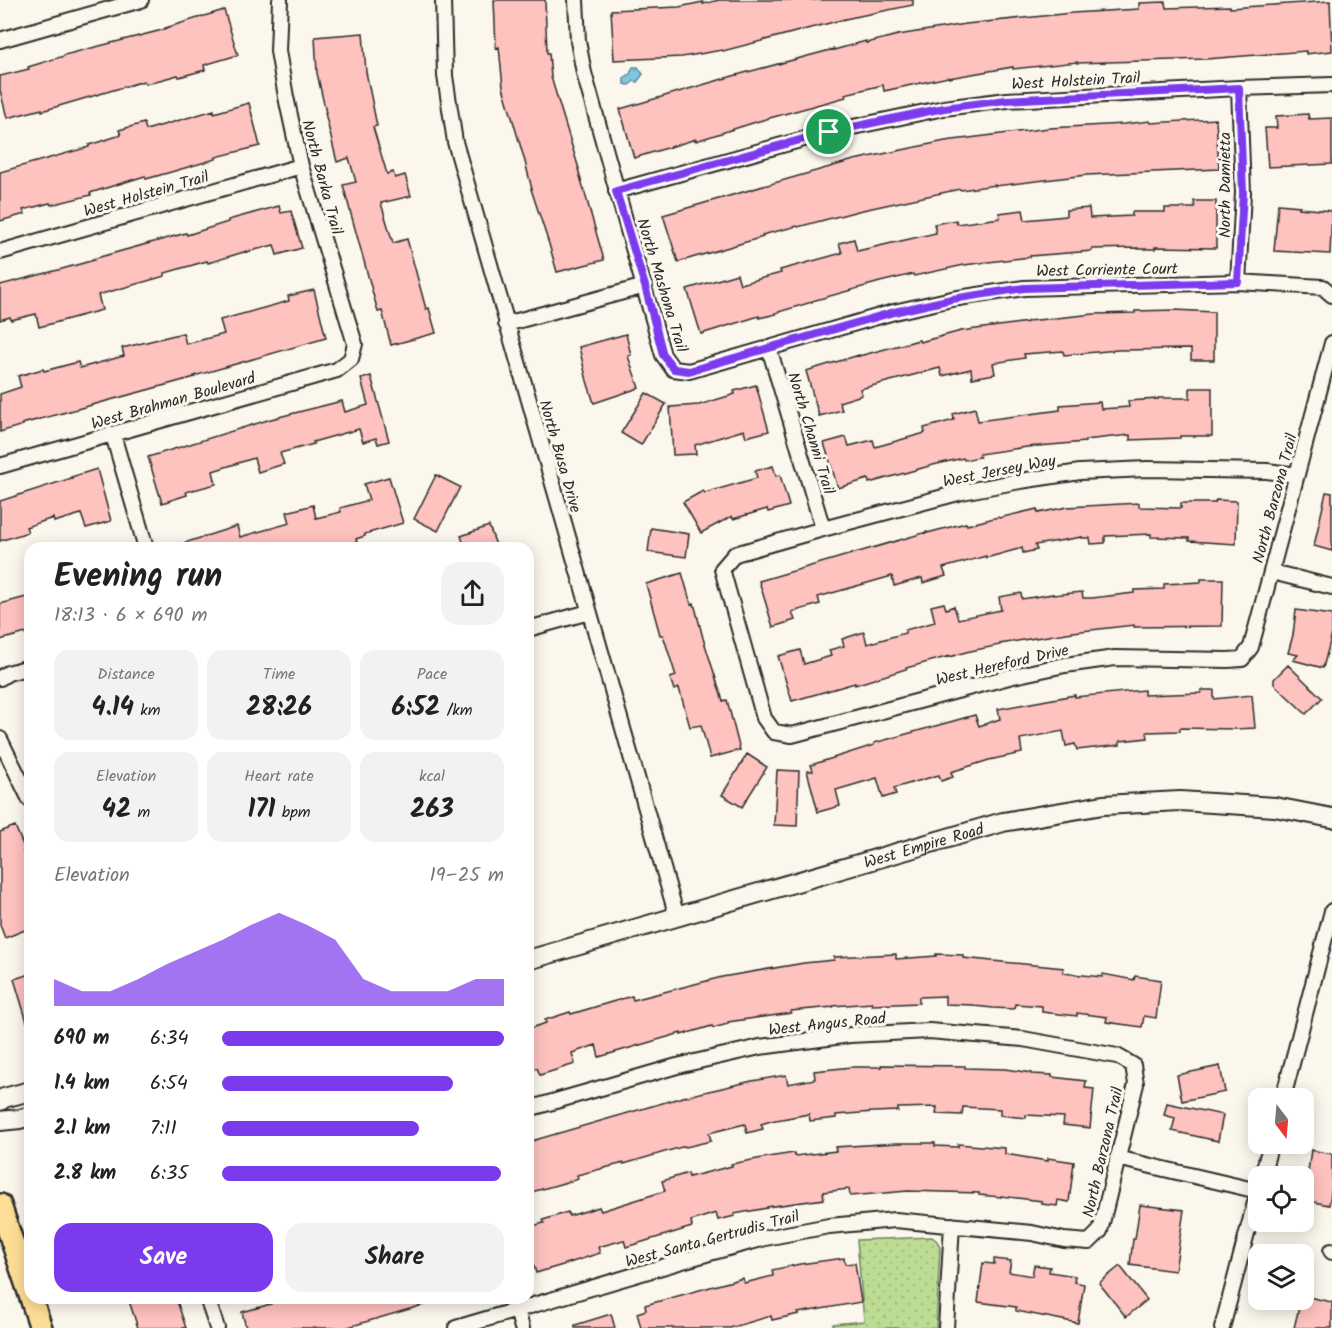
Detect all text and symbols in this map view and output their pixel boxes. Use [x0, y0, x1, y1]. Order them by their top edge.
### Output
street label: West Holstein Trail [1011, 66, 1141, 97]
pin [803, 106, 854, 157]
icon: arrive [812, 115, 845, 148]
street label: North Barka Trail [294, 117, 349, 238]
street label: North Damietta [1213, 132, 1238, 238]
street label: West Holstein Trail [81, 165, 212, 224]
street label: North Mashona Trail [629, 215, 694, 356]
street label: West Corriente Court [1036, 257, 1179, 284]
street label: West Brahman Boulevard [88, 366, 259, 437]
street label: North Channi Trail [780, 369, 841, 498]
street label: North Busa Drive [531, 397, 588, 516]
street label: North Barzona Trail [1246, 431, 1305, 566]
street label: West Jersey Way [941, 448, 1058, 495]
text: Evening run [54, 551, 222, 604]
button: share [441, 562, 504, 625]
text: 18:13 · 6 × 690 m [54, 600, 207, 632]
street label: West Hereford Drive [933, 638, 1071, 693]
text: Distance [97, 662, 155, 687]
text: Time [263, 662, 295, 687]
text: Pace [417, 662, 447, 687]
text: 4.14 [91, 687, 134, 729]
text: 28:26 [246, 687, 312, 729]
text: 6:52 [391, 687, 440, 729]
text: km [134, 698, 161, 723]
text: /km [440, 698, 473, 723]
text: Elevation [96, 764, 156, 789]
text: Heart rate [244, 764, 314, 789]
text: kcal [419, 764, 445, 789]
text: 42 [102, 789, 131, 831]
text: 171 [247, 789, 275, 831]
text: 263 [410, 789, 454, 831]
text: m [131, 800, 150, 825]
text: bpm [275, 800, 311, 825]
street label: West Empire Road [861, 817, 988, 876]
text: Elevation [54, 860, 130, 892]
text: 19–25 m [429, 860, 504, 892]
street label: West Angus Road [767, 1006, 888, 1043]
text: 690 m [54, 1023, 109, 1055]
text: 6:34 [150, 1023, 188, 1055]
text: 1.4 km [54, 1068, 110, 1100]
text: 6:54 [150, 1068, 188, 1100]
street label: North Barzona Trail [1076, 1084, 1131, 1220]
north arrow [1248, 1088, 1314, 1154]
map controls [1248, 1088, 1314, 1310]
text: 2.1 km [54, 1113, 110, 1145]
text: 7:11 [150, 1113, 177, 1145]
text: 2.8 km [54, 1158, 116, 1190]
text: 6:35 [150, 1158, 188, 1190]
button: locate [1248, 1166, 1314, 1232]
street label: West Santa Gertrudis Trail [623, 1204, 802, 1275]
button: Save [54, 1223, 273, 1292]
button: Share [285, 1223, 504, 1292]
button: layers [1248, 1244, 1314, 1310]

